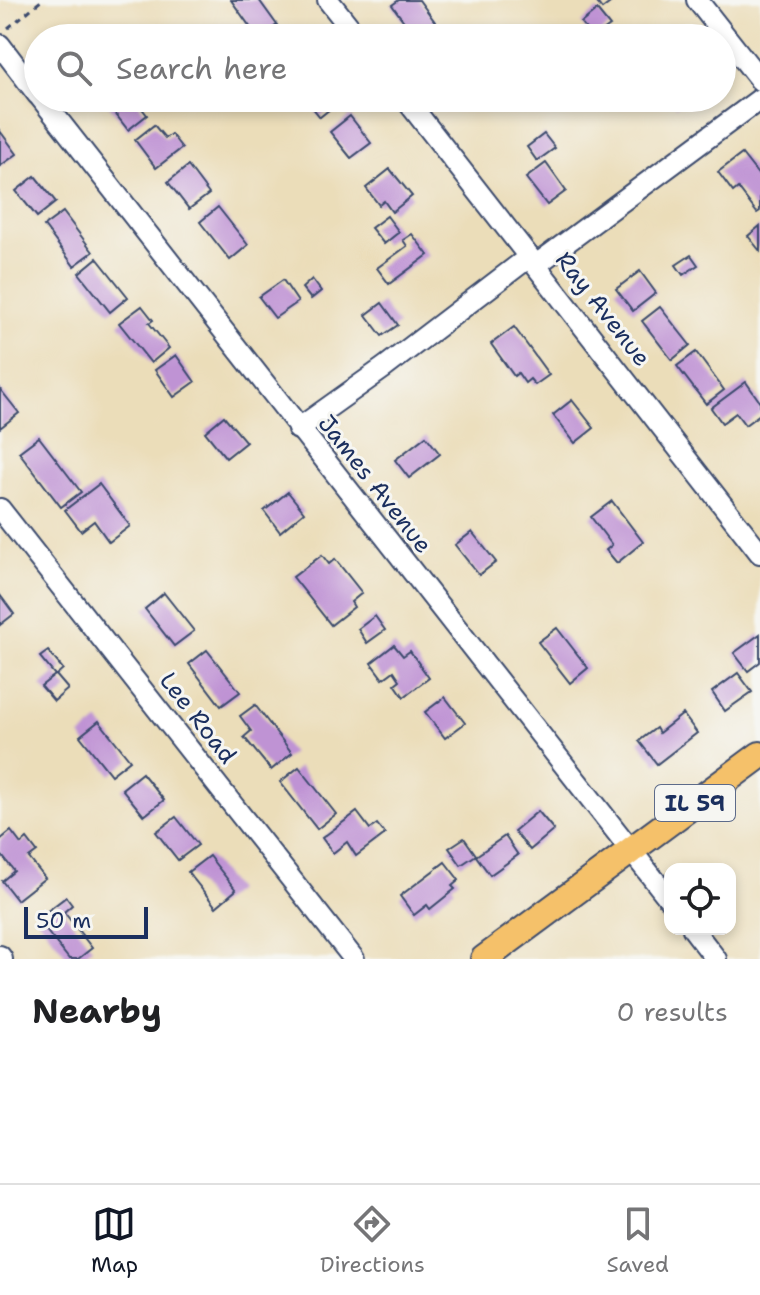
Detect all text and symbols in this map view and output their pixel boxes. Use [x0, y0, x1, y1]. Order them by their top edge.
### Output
search box [24, 24, 736, 112]
icon: search [52, 46, 96, 90]
text: Search here [116, 48, 287, 89]
street label: Ray Avenue [548, 245, 658, 373]
street label: James Avenue [311, 408, 439, 560]
street label: Lee Road [152, 666, 244, 770]
road number: IL 59 [655, 785, 735, 821]
map controls [664, 863, 736, 935]
button: locate [664, 863, 736, 935]
scale bar [24, 903, 148, 939]
text: 50 m [36, 906, 91, 935]
text: Nearby [32, 988, 162, 1034]
text: 0 results [616, 994, 728, 1029]
tab: Map [91, 1202, 138, 1279]
tab: Directions [320, 1202, 425, 1279]
tab: Saved [607, 1202, 669, 1279]

